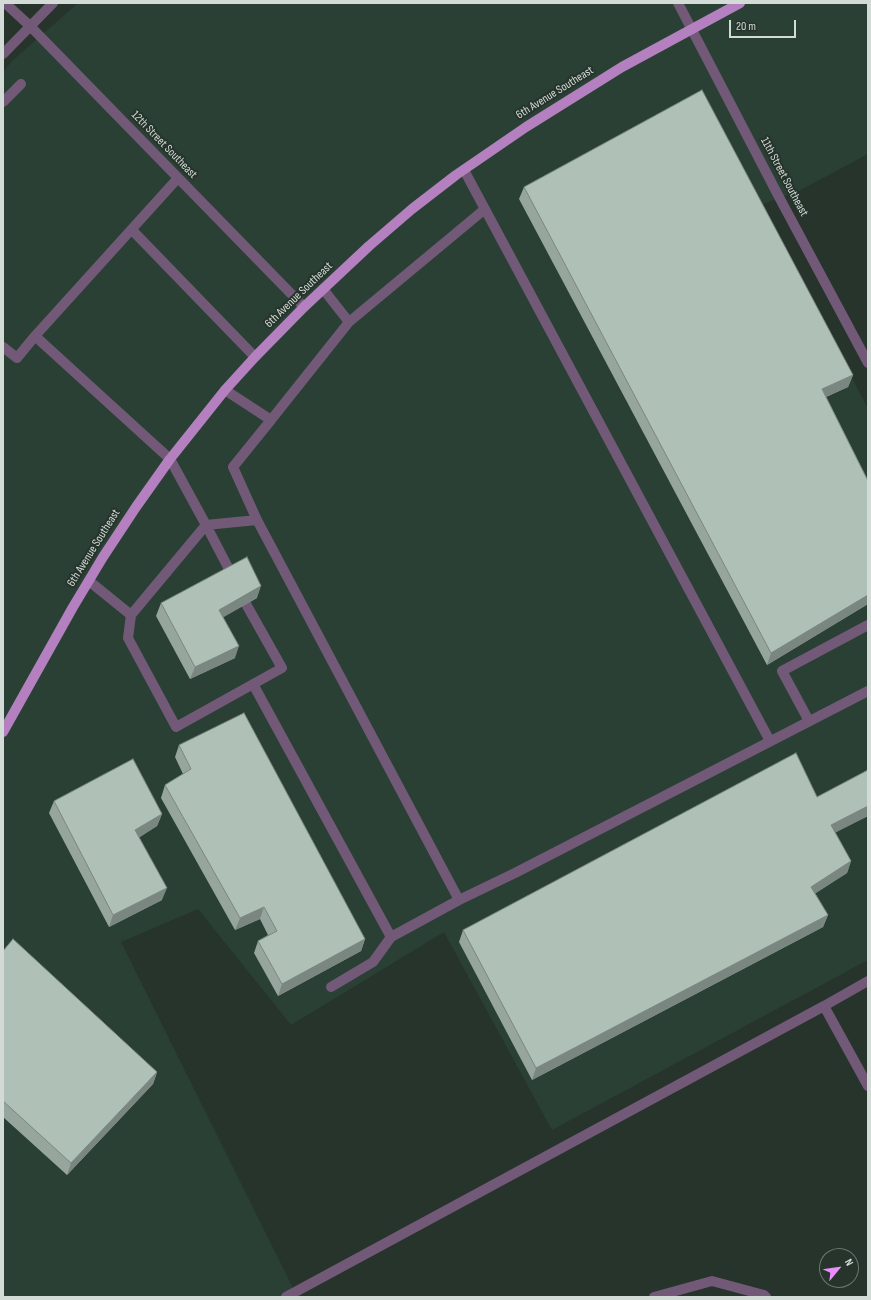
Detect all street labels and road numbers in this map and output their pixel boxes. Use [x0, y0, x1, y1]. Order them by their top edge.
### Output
street label: 6th Avenue Southeast [514, 63, 596, 123]
street label: 12th Street Southeast [128, 108, 200, 182]
street label: 11th Street Southeast [757, 135, 811, 219]
street label: 6th Avenue Southeast [262, 259, 336, 331]
street label: 6th Avenue Southeast [64, 507, 124, 589]

